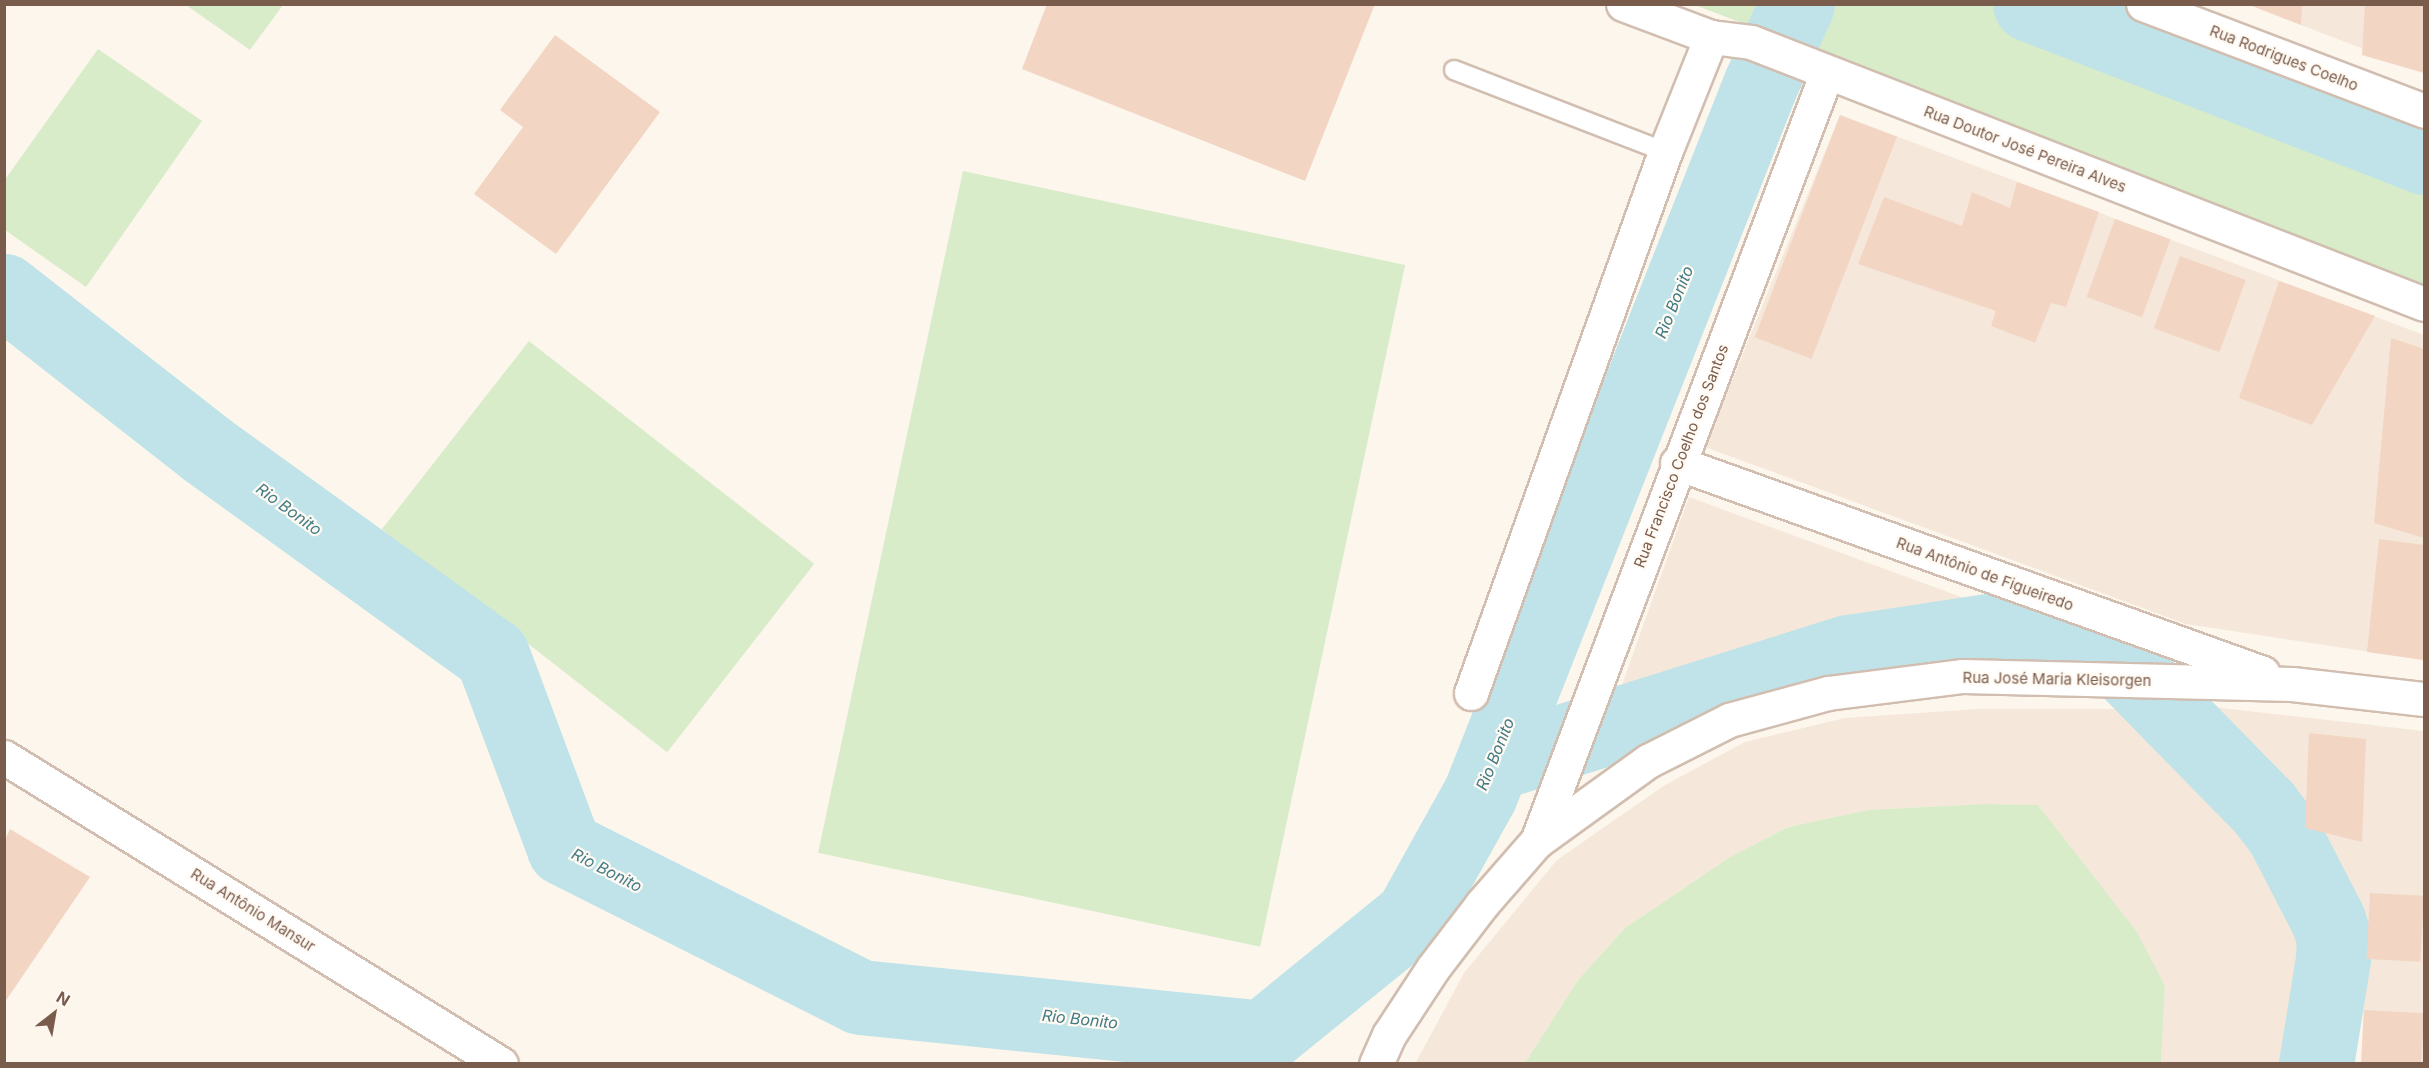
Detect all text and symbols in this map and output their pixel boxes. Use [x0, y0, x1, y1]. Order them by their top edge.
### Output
street label: Rua Rodrigues Coelho [2207, 21, 2361, 95]
street label: Rua Doutor José Pereira Alves [1921, 102, 2129, 196]
water label: Rio Bonito [1651, 263, 1697, 341]
street label: Rua Francisco Coelho dos Santos [1630, 342, 1732, 570]
water label: Rio Bonito [252, 479, 326, 539]
street label: Rua Antônio de Figueiredo [1894, 534, 2076, 614]
street label: Rua José Maria Kleisorgen [1962, 668, 2152, 690]
water label: Rio Bonito [1472, 715, 1518, 793]
water label: Rio Bonito [569, 844, 645, 896]
street label: Rua Antônio Mansur [188, 864, 318, 956]
north arrow [24, 984, 84, 1044]
text: N [53, 987, 74, 1010]
water label: Rio Bonito [1041, 1005, 1119, 1033]

